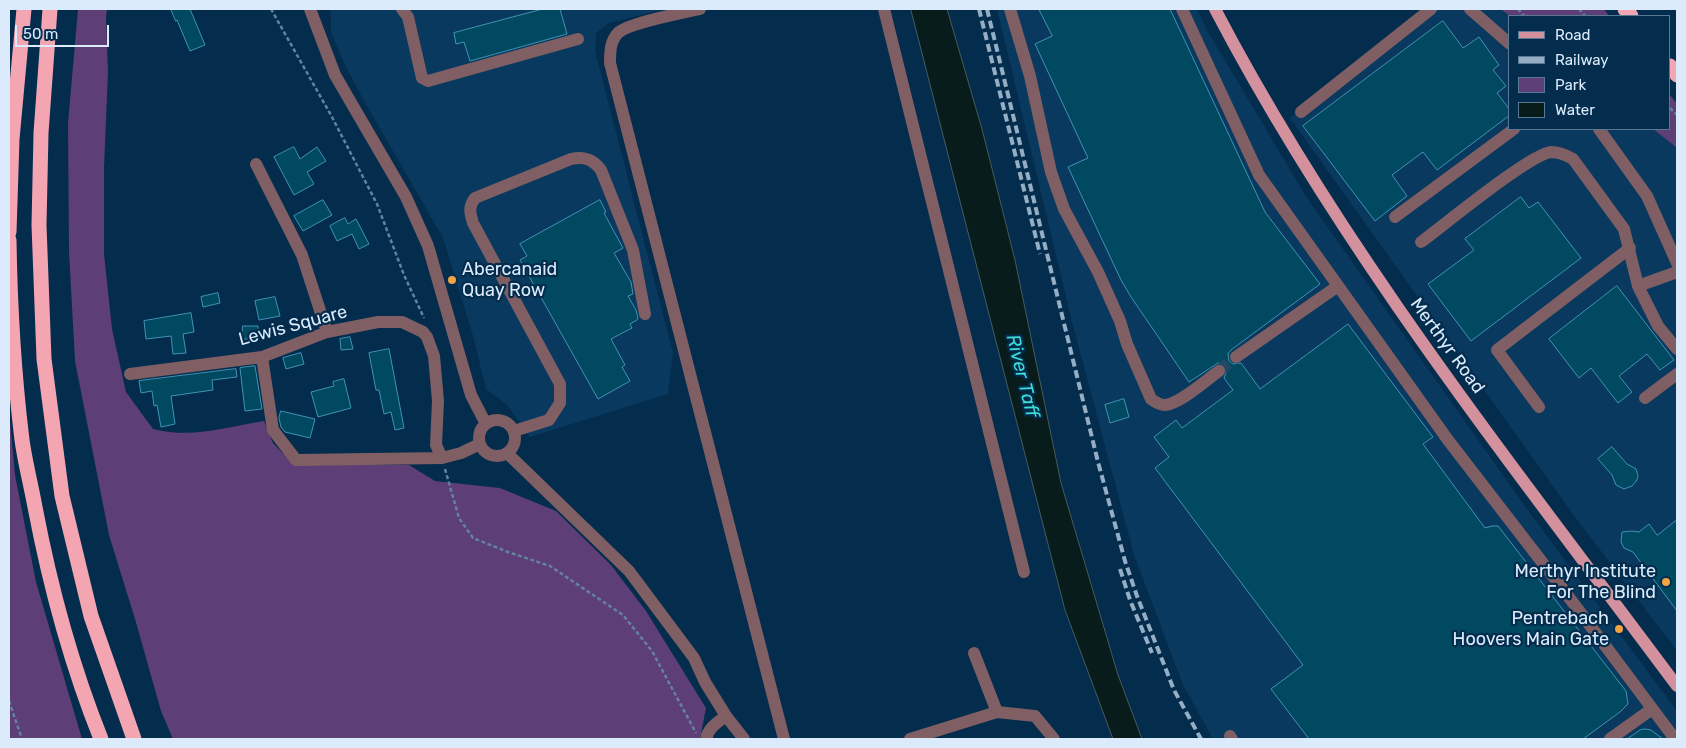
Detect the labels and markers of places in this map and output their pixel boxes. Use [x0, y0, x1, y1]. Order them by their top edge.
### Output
place label: Abercanaid Quay Row [462, 259, 557, 302]
marker: Abercanaid Quay Row [446, 274, 458, 286]
place label: Merthyr Institute For The Blind [1515, 561, 1656, 604]
marker: Merthyr Institute For The Blind [1660, 576, 1672, 588]
place label: Pentrebach Hoovers Main Gate [1453, 608, 1609, 650]
marker: Pentrebach Hoovers Main Gate [1613, 623, 1625, 635]

